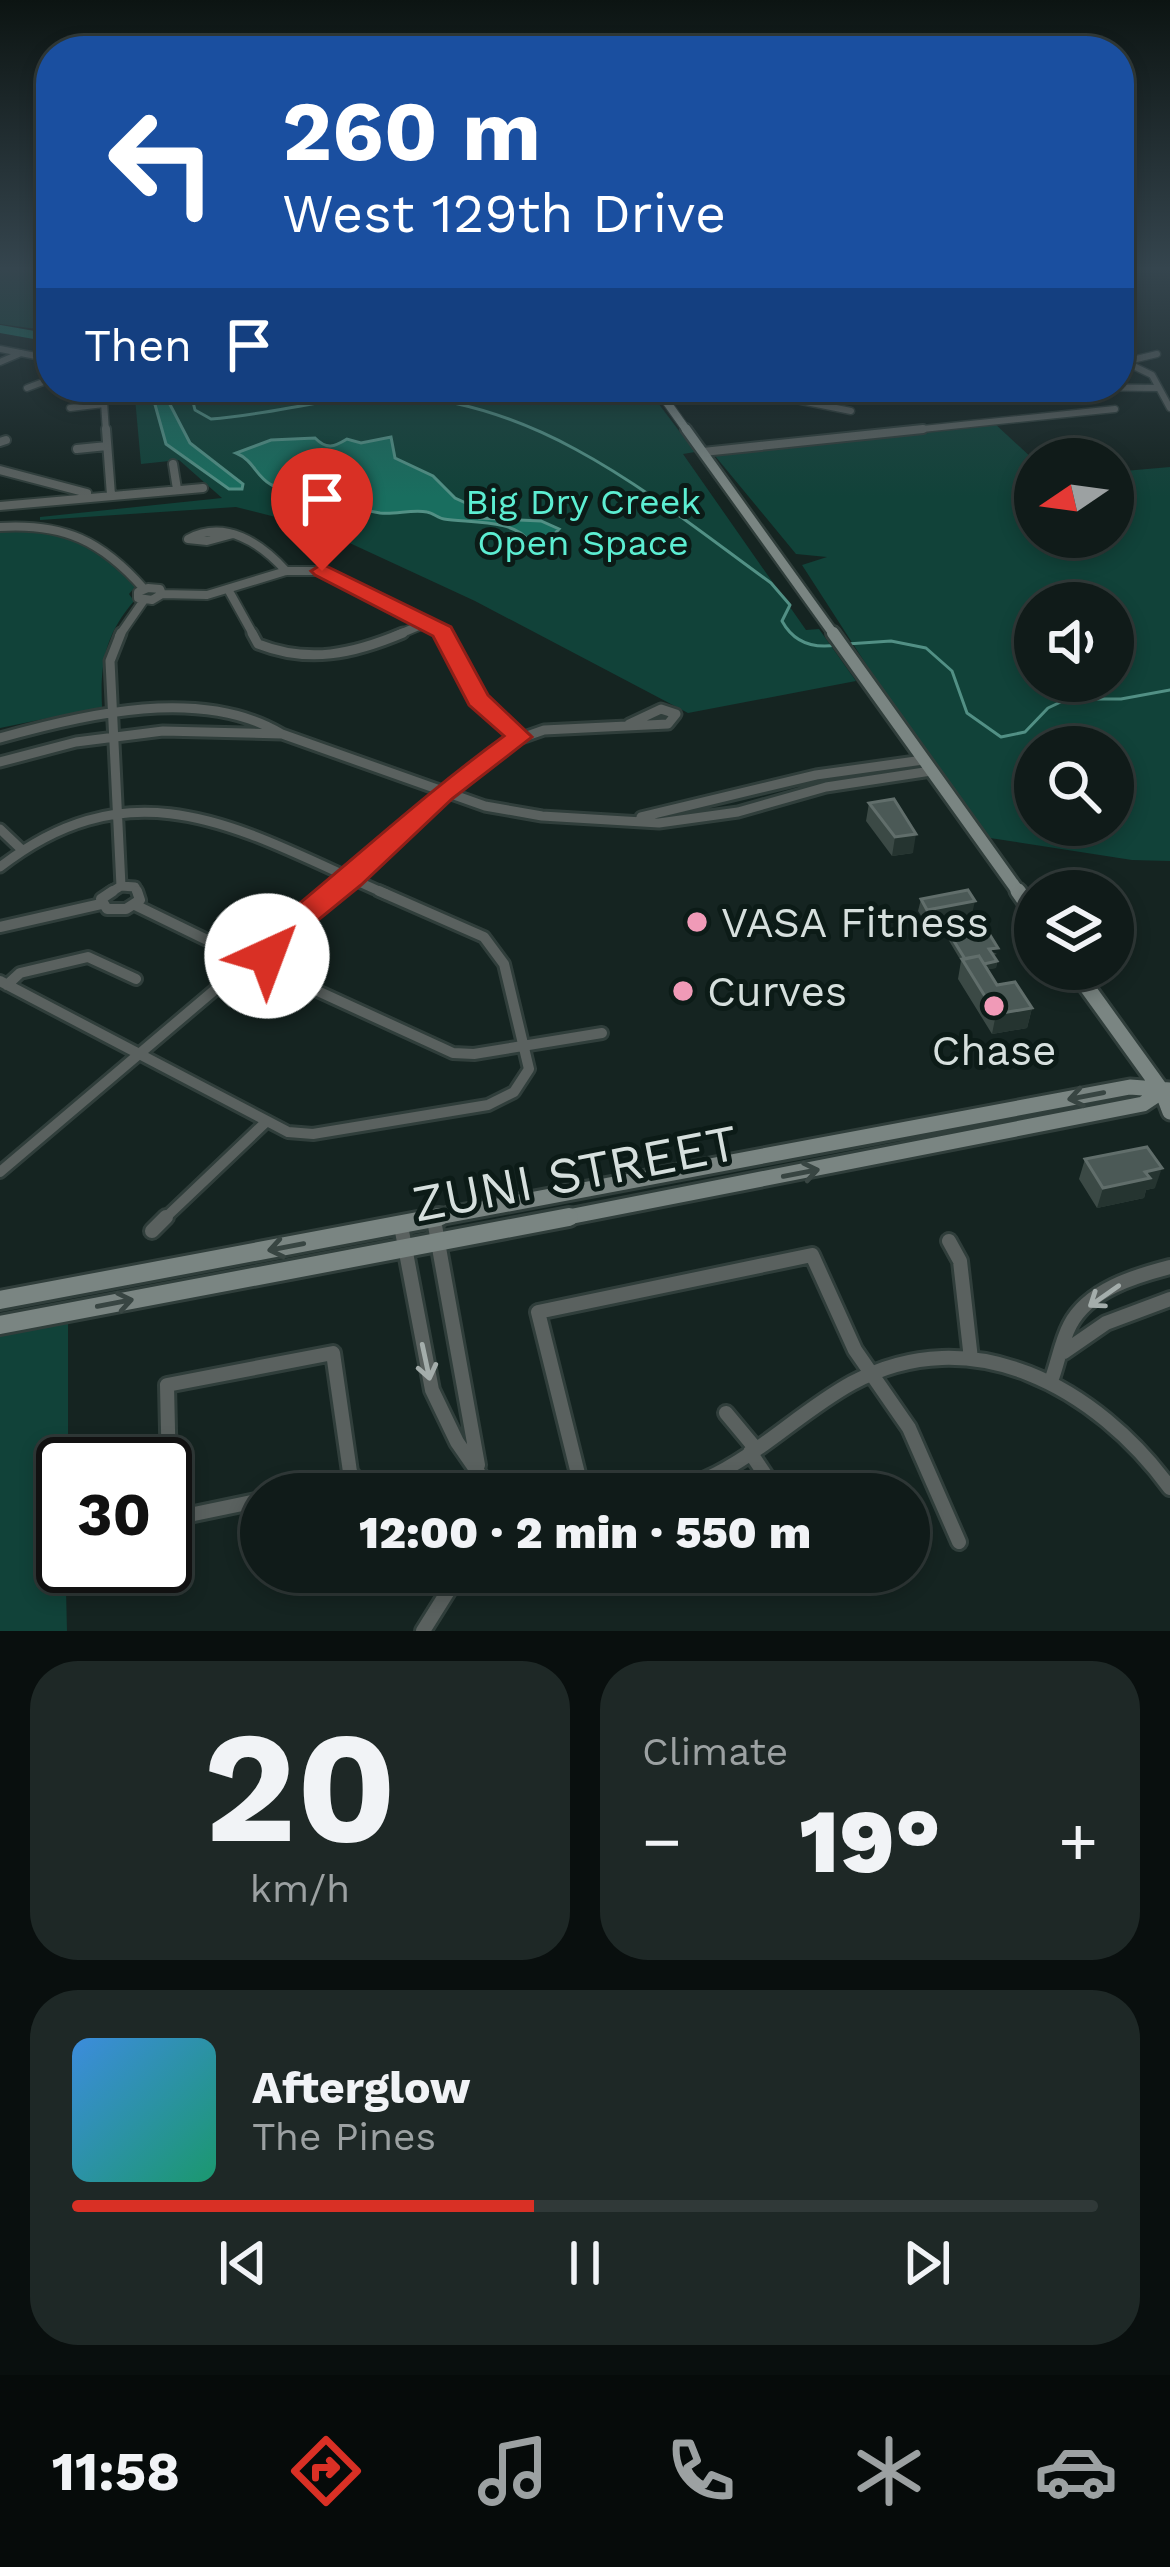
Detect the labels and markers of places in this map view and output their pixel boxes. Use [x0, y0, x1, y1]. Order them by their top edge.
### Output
pin [271, 448, 373, 571]
place label: VASA Fitness [721, 898, 989, 947]
marker: VASA Fitness [684, 909, 710, 935]
place label: Curves [707, 967, 847, 1016]
marker: Curves [670, 978, 696, 1004]
marker: Chase [981, 993, 1007, 1019]
place label: Chase [932, 1026, 1056, 1075]

